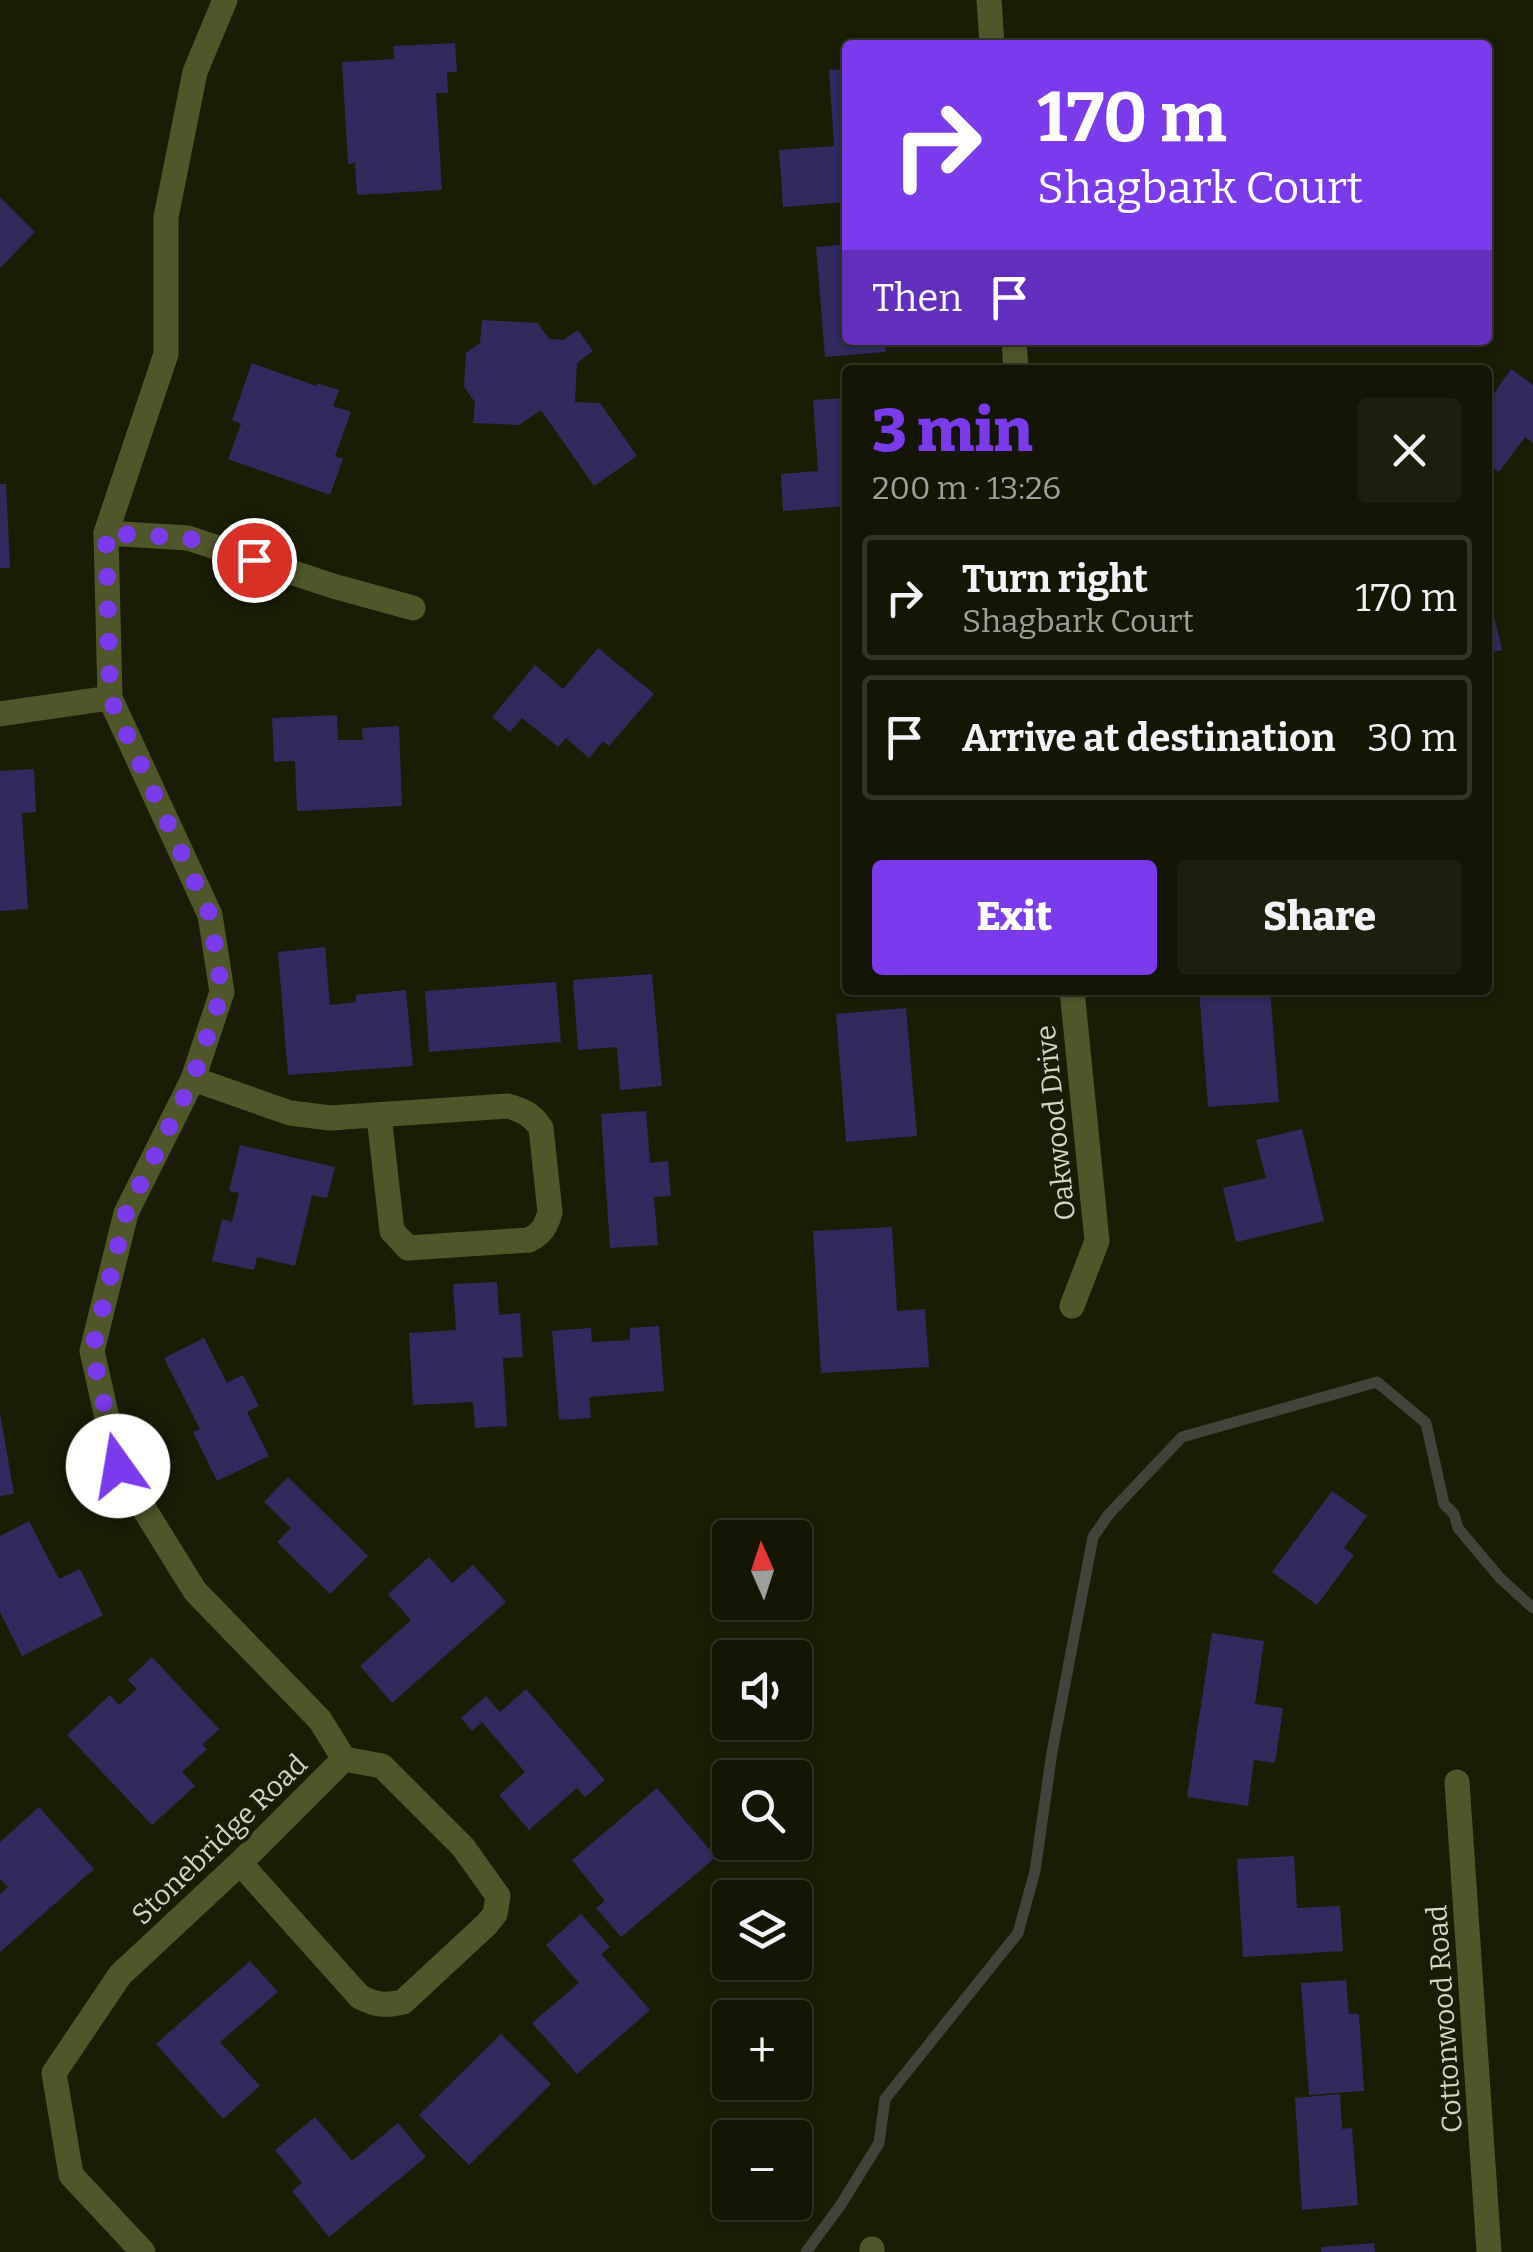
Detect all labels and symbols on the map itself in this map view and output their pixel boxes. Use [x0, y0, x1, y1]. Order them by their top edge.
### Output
pin [212, 518, 297, 603]
street label: Oakwood Drive [1029, 1024, 1082, 1222]
position arrow [66, 1414, 170, 1518]
north arrow [712, 1520, 812, 1620]
street label: Stonebridge Road [125, 1747, 314, 1931]
street label: Cottonwood Road [1420, 1904, 1469, 2134]

